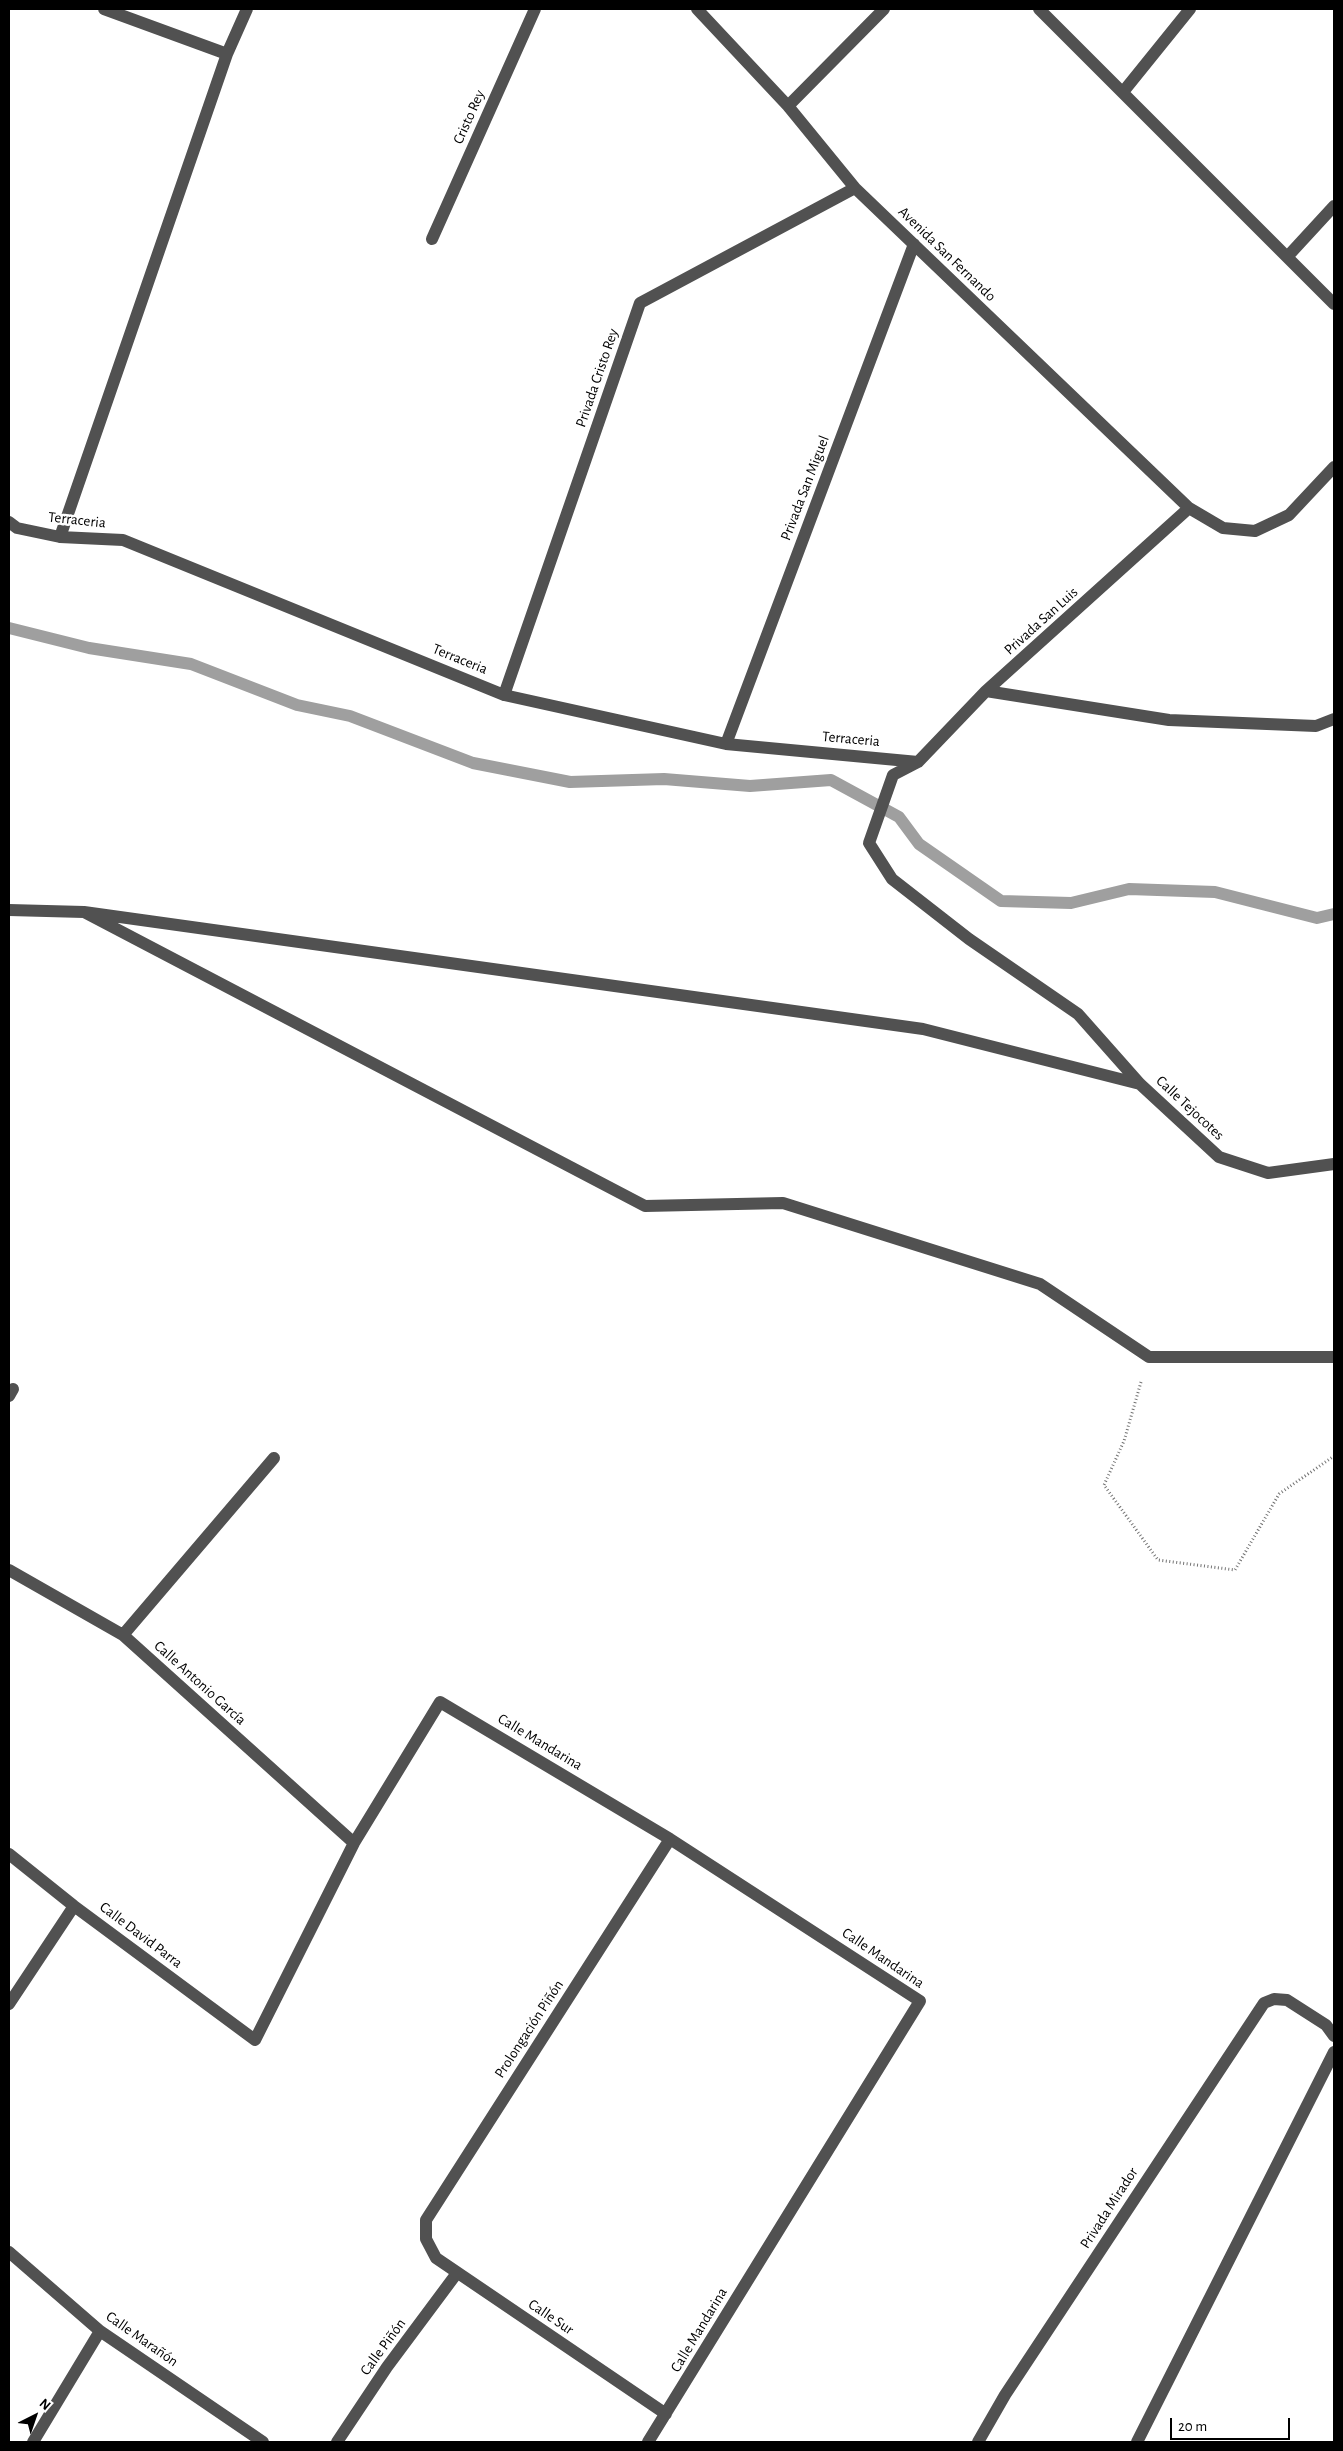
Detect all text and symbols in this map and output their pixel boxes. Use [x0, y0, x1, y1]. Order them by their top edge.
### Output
street label: Cristo Rey [449, 87, 489, 147]
street label: Avenida San Fernando [894, 203, 1000, 305]
street label: Privada Cristo Rey [572, 326, 622, 430]
street label: Privada San Miguel [777, 433, 833, 543]
street label: Terraceria [47, 508, 107, 532]
street label: Privada San Luis [1000, 583, 1082, 659]
street label: Terraceria [430, 640, 490, 678]
street label: Terraceria [821, 728, 881, 750]
street label: Calle Tejocotes [1152, 1072, 1228, 1144]
street label: Calle Antonio García [150, 1637, 250, 1729]
street label: Calle Mandarina [494, 1710, 586, 1774]
street label: Calle David Parra [96, 1898, 186, 1972]
street label: Calle Mandarina [838, 1924, 928, 1992]
street label: Prolongación Piñón [491, 1977, 567, 2081]
street label: Privada Mirador [1076, 2164, 1142, 2252]
street label: Calle Mandarina [667, 2284, 731, 2376]
street label: Calle Sur [525, 2295, 577, 2339]
street label: Calle Marañón [102, 2307, 182, 2371]
street label: Calle Piñón [356, 2315, 410, 2379]
north arrow [10, 2391, 60, 2441]
text: N [37, 2396, 53, 2413]
scale bar [1173, 2408, 1293, 2440]
text: 20 m [1178, 2419, 1207, 2434]

